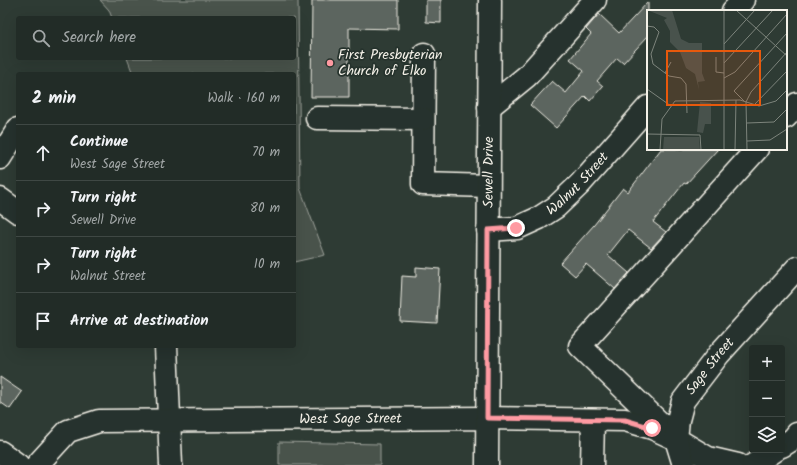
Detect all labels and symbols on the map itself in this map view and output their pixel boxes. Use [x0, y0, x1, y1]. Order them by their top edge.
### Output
inset map [647, 10, 787, 150]
place label: First Presbyterian Church of Elko [338, 44, 442, 82]
marker: First Presbyterian Church of Elko [325, 58, 335, 68]
street label: Sewell Drive [478, 136, 500, 208]
street label: Walnut Street [542, 147, 615, 221]
route end [507, 219, 525, 237]
street label: Sage Street [680, 332, 740, 400]
street label: West Sage Street [299, 408, 402, 430]
route start [643, 419, 661, 437]

